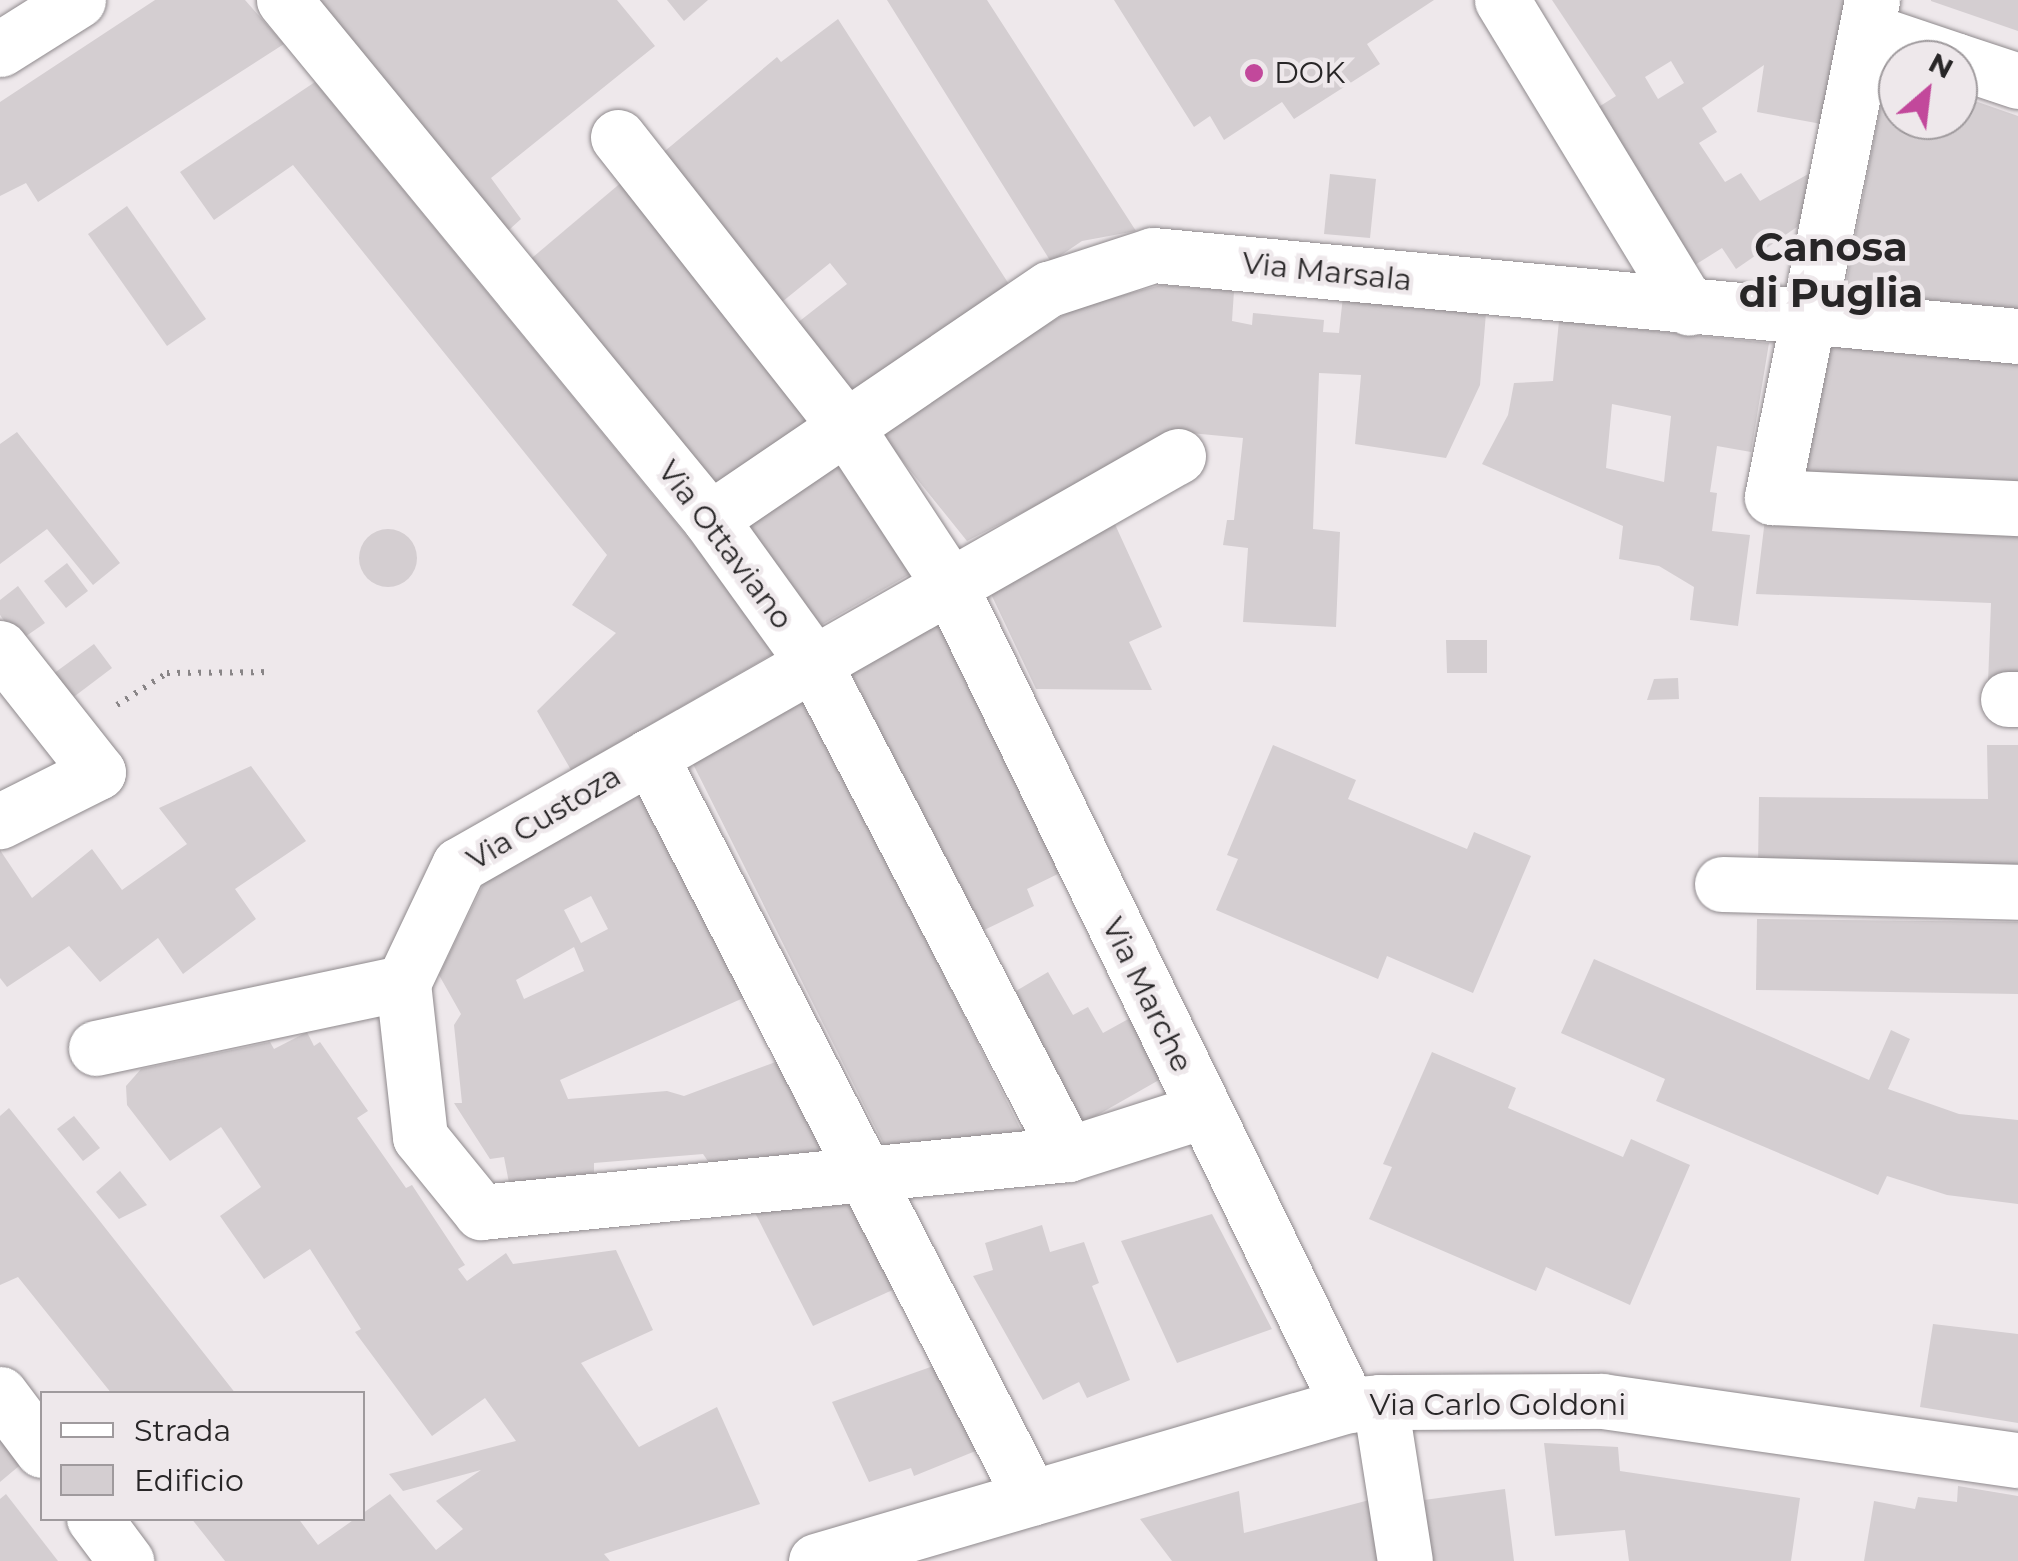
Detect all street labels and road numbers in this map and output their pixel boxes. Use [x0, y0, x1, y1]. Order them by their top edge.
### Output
street label: Via Marsala [1240, 245, 1414, 299]
street label: Via Ottaviano [650, 454, 800, 636]
street label: Via Custoza [461, 758, 627, 878]
street label: Via Marche [1094, 912, 1200, 1078]
street label: Via Carlo Goldoni [1370, 1387, 1626, 1423]

